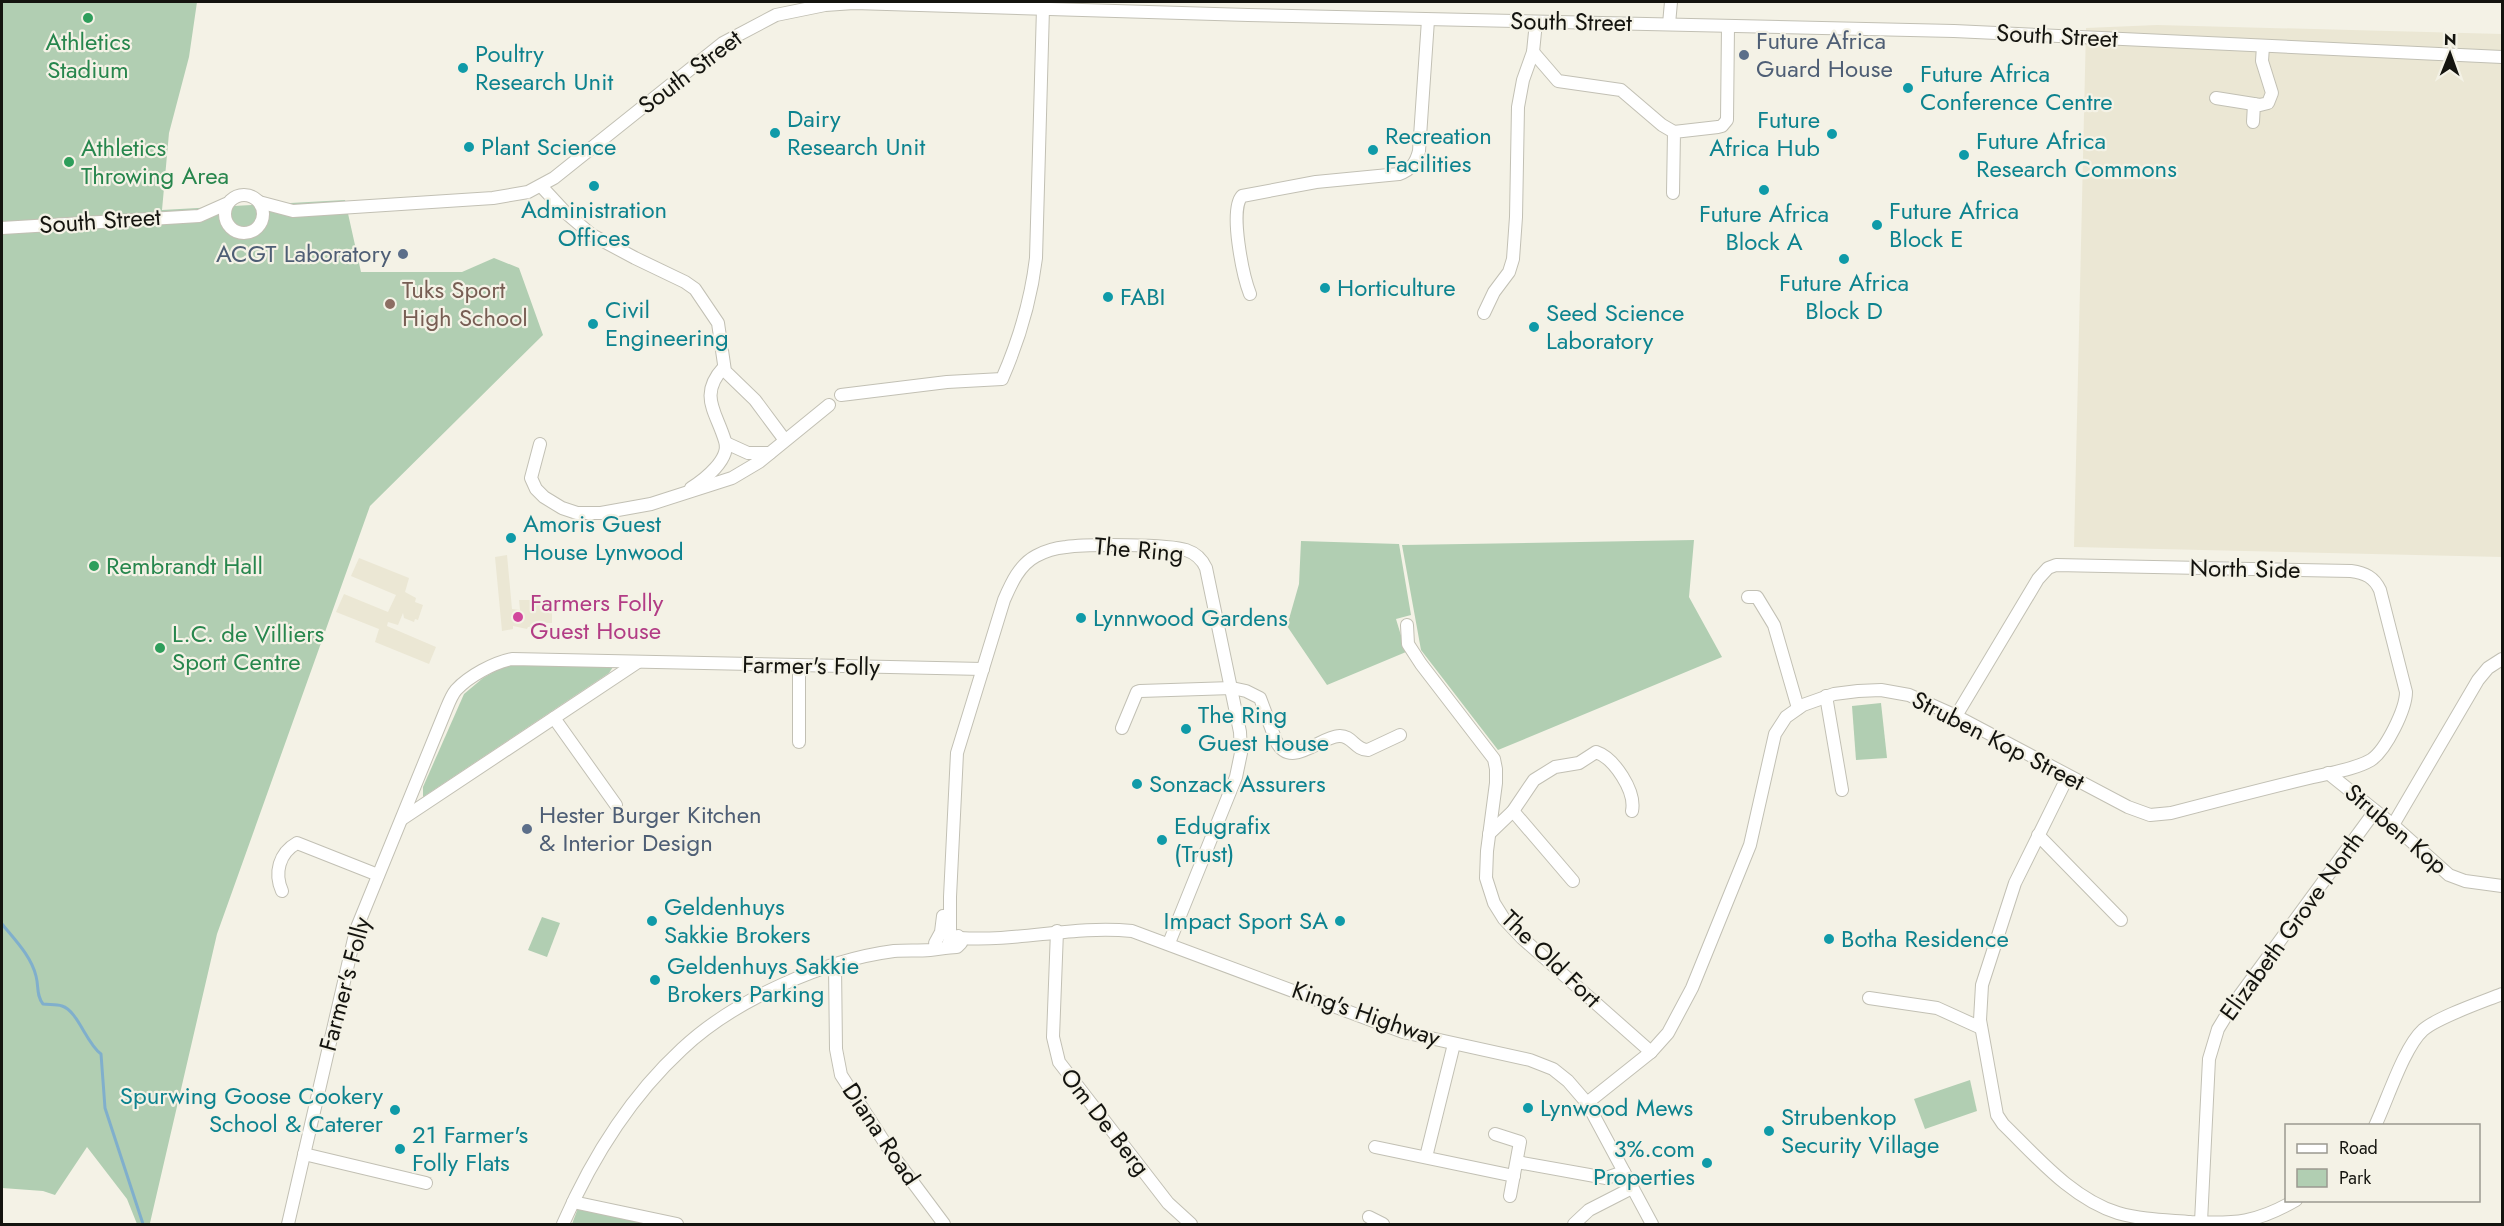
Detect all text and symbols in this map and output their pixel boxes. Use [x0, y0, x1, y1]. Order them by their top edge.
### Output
street label: South Street [1510, 3, 1632, 40]
marker: Athletics Stadium [81, 11, 95, 25]
street label: South Street [1995, 15, 2119, 56]
street label: South Street [631, 21, 749, 122]
place label: Future Africa Guard House [1756, 23, 1893, 86]
place label: Athletics Stadium [45, 24, 131, 87]
north arrow [2420, 24, 2480, 84]
text: N [2444, 28, 2457, 51]
place label: Poultry Research Unit [475, 36, 613, 99]
marker: Future Africa Guard House [1737, 48, 1751, 62]
place label: Future Africa Conference Centre [1920, 56, 2113, 119]
marker: Poultry Research Unit [456, 61, 470, 75]
marker: Future Africa Conference Centre [1901, 81, 1915, 95]
place label: Dairy Research Unit [787, 101, 925, 164]
place label: Future Africa Hub [1709, 102, 1820, 165]
place label: Recreation Facilities [1385, 118, 1492, 181]
place label: Future Africa Research Commons [1976, 123, 2177, 186]
marker: Dairy Research Unit [768, 126, 782, 140]
marker: Future Africa Hub [1825, 127, 1839, 141]
place label: Plant Science [481, 129, 616, 164]
place label: Athletics Throwing Area [81, 130, 229, 193]
marker: Plant Science [462, 140, 476, 154]
marker: Recreation Facilities [1366, 143, 1380, 157]
marker: Future Africa Research Commons [1957, 148, 1971, 162]
marker: Athletics Throwing Area [62, 155, 76, 169]
marker: Administration Offices [587, 179, 601, 193]
marker: Future Africa Block A [1757, 183, 1771, 197]
place label: Administration Offices [521, 192, 667, 255]
place label: Future Africa Block E [1889, 193, 2019, 256]
place label: Future Africa Block A [1699, 196, 1829, 259]
street label: South Street [38, 199, 162, 242]
marker: Future Africa Block E [1870, 218, 1884, 232]
place label: ACGT Laboratory [216, 236, 391, 271]
marker: ACGT Laboratory [396, 247, 410, 261]
marker: Future Africa Block D [1837, 252, 1851, 266]
place label: Future Africa Block D [1779, 265, 1909, 328]
place label: Horticulture [1337, 270, 1456, 305]
place label: Tuks Sport High School [402, 272, 528, 335]
place label: FABI [1120, 279, 1165, 314]
marker: Horticulture [1318, 281, 1332, 295]
marker: FABI [1101, 290, 1115, 304]
place label: Civil Engineering [605, 292, 729, 355]
place label: Seed Science Laboratory [1546, 295, 1684, 358]
marker: Tuks Sport High School [383, 297, 397, 311]
marker: Civil Engineering [586, 317, 600, 331]
marker: Seed Science Laboratory [1527, 320, 1541, 334]
place label: Amoris Guest House Lynwood [523, 506, 684, 569]
street label: The Ring [1093, 528, 1185, 571]
marker: Amoris Guest House Lynwood [504, 531, 518, 545]
place label: Rembrandt Hall [106, 548, 263, 583]
street label: North Side [2189, 550, 2301, 587]
marker: Rembrandt Hall [87, 559, 101, 573]
place label: Farmers Folly Guest House [530, 585, 664, 648]
place label: Lynnwood Gardens [1093, 600, 1288, 635]
marker: Farmers Folly Guest House [511, 610, 525, 624]
marker: Lynnwood Gardens [1074, 611, 1088, 625]
place label: L.C. de Villiers Sport Centre [172, 616, 324, 679]
marker: L.C. de Villiers Sport Centre [153, 641, 167, 655]
street label: Farmer's Folly [742, 647, 881, 684]
street label: Struben Kop Street [1906, 682, 2091, 799]
place label: The Ring Guest House [1198, 697, 1329, 760]
marker: The Ring Guest House [1179, 722, 1193, 736]
place label: Sonzack Assurers [1149, 766, 1326, 801]
street label: Struben Kop [2337, 775, 2456, 882]
marker: Sonzack Assurers [1130, 777, 1144, 791]
place label: Hester Burger Kitchen & Interior Design [539, 797, 762, 860]
place label: Edugrafix (Trust) [1174, 808, 1271, 871]
marker: Hester Burger Kitchen & Interior Design [520, 822, 534, 836]
street label: Elizabeth Grove North [2211, 824, 2372, 1028]
marker: Edugrafix (Trust) [1155, 833, 1169, 847]
place label: Geldenhuys Sakkie Brokers [664, 889, 810, 952]
street label: The Old Fort [1493, 902, 1609, 1016]
place label: Impact Sport SA [1164, 903, 1328, 938]
street label: Farmer's Folly [310, 912, 379, 1055]
marker: Geldenhuys Sakkie Brokers [645, 914, 659, 928]
marker: Impact Sport SA [1333, 914, 1347, 928]
place label: Botha Residence [1841, 921, 2009, 956]
marker: Botha Residence [1822, 932, 1836, 946]
place label: Geldenhuys Sakkie Brokers Parking [667, 948, 859, 1011]
street label: King's Highway [1287, 972, 1445, 1055]
marker: Geldenhuys Sakkie Brokers Parking [648, 973, 662, 987]
street label: Om De Berg [1052, 1060, 1159, 1183]
street label: Diana Road [834, 1075, 929, 1192]
place label: Spurwing Goose Cookery School & Caterer [120, 1078, 384, 1141]
place label: Lynwood Mews [1540, 1090, 1693, 1125]
place label: Strubenkop Security Village [1781, 1099, 1939, 1162]
marker: Lynwood Mews [1521, 1101, 1535, 1115]
marker: Spurwing Goose Cookery School & Caterer [388, 1103, 402, 1117]
place label: 21 Farmer's Folly Flats [412, 1117, 528, 1180]
marker: Strubenkop Security Village [1762, 1124, 1776, 1138]
legend [2285, 1124, 2480, 1202]
place label: 3%.com Properties [1593, 1131, 1695, 1194]
text: Road [2339, 1135, 2378, 1161]
marker: 21 Farmer's Folly Flats [393, 1142, 407, 1156]
marker: 3%.com Properties [1700, 1156, 1714, 1170]
text: Park [2339, 1165, 2371, 1191]

